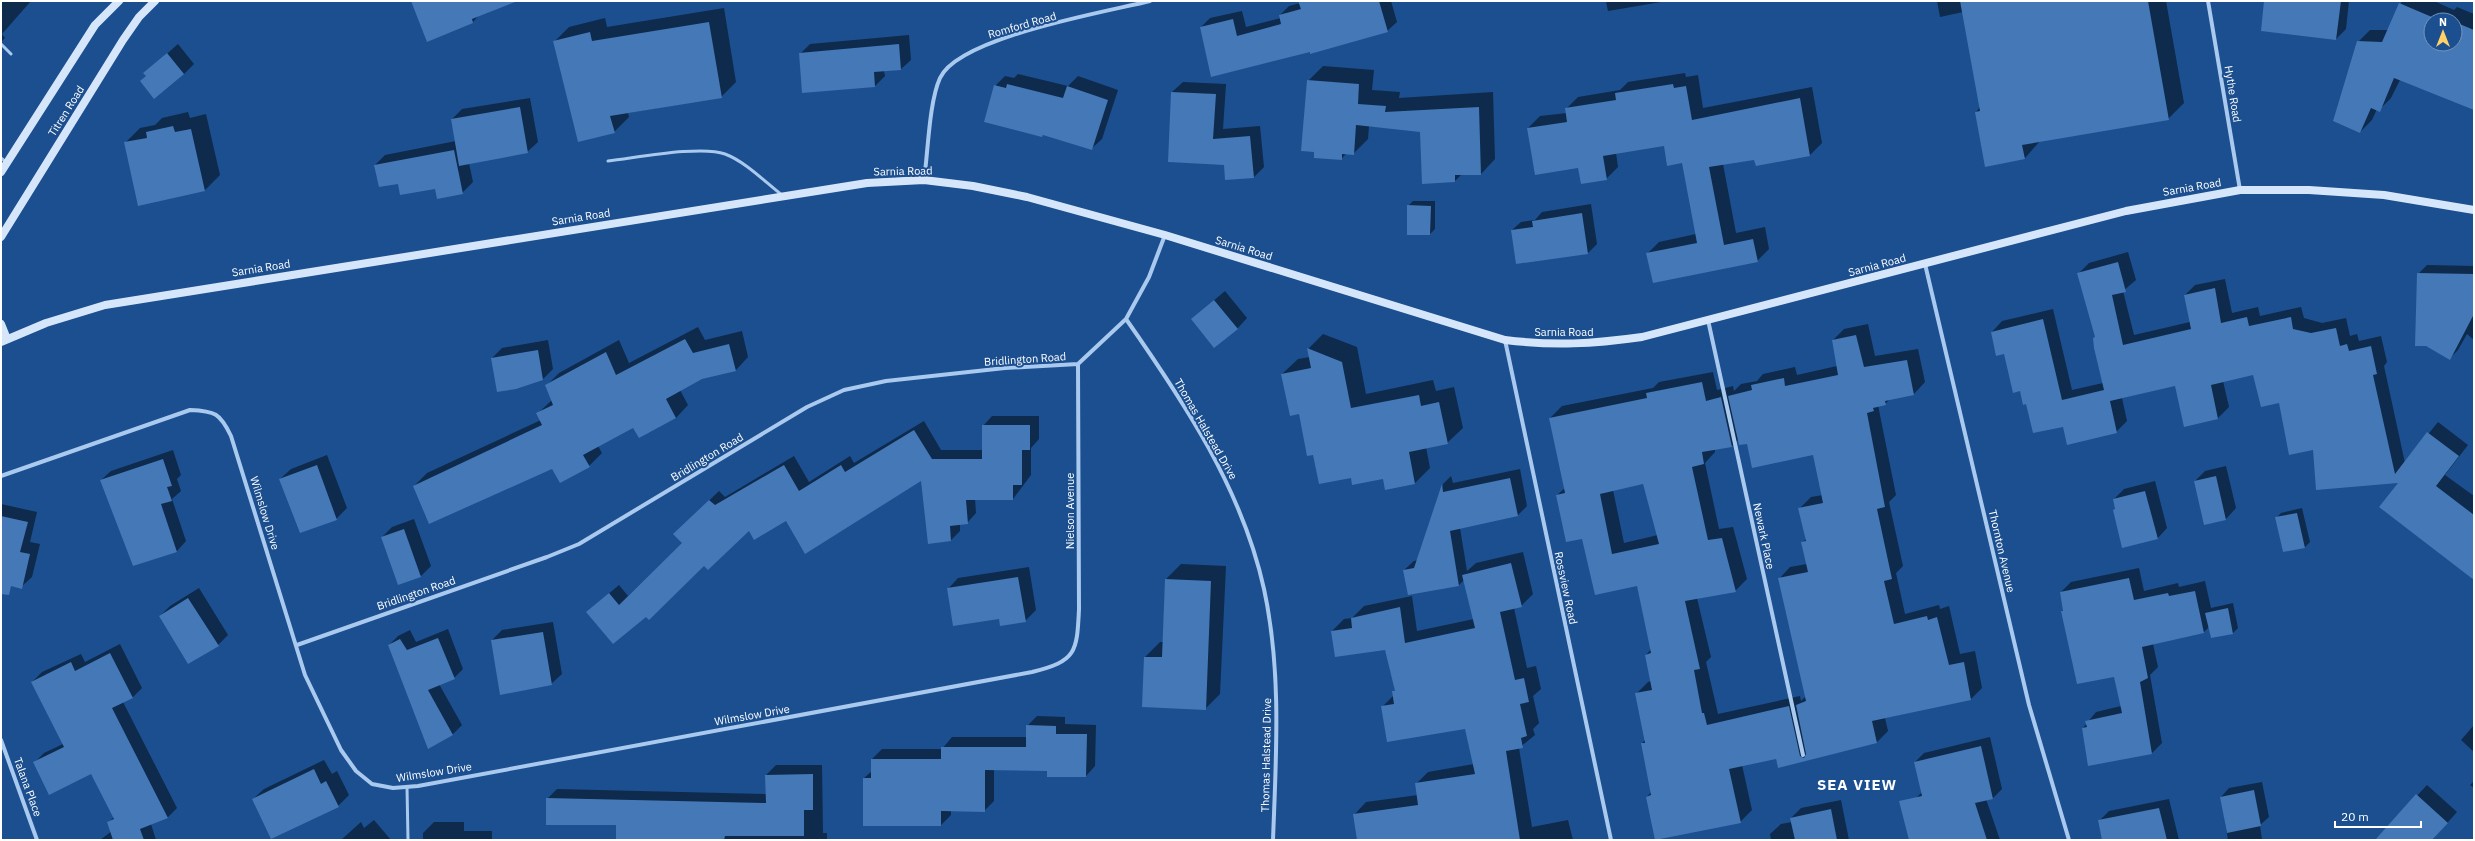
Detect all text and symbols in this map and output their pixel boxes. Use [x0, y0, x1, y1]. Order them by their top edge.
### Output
street label: Romford Road [986, 9, 1058, 41]
north arrow [2423, 12, 2463, 52]
text: N [2439, 15, 2447, 29]
street label: Hythe Road [2222, 65, 2244, 123]
street label: Titren Road [45, 83, 87, 139]
street label: Sarnia Road [873, 163, 933, 179]
street label: Sarnia Road [2162, 175, 2222, 199]
street label: Sarnia Road [551, 205, 611, 229]
street label: Sarnia Road [1214, 233, 1274, 263]
street label: Sarnia Road [1847, 251, 1907, 279]
street label: Sarnia Road [231, 256, 291, 280]
street label: Sarnia Road [1534, 325, 1594, 339]
street label: Bridlington Road [983, 349, 1067, 369]
street label: Thomas Halstead Drive [1171, 376, 1241, 482]
street label: Bridlington Road [668, 430, 746, 484]
street label: Nielson Avenue [1063, 473, 1077, 549]
street label: Wilmslow Drive [247, 475, 283, 551]
street label: Newark Place [1750, 502, 1778, 570]
street label: Thornton Avenue [1986, 508, 2018, 594]
street label: Rossview Road [1551, 550, 1581, 626]
street label: Bridlington Road [375, 573, 457, 613]
street label: Thomas Halstead Drive [1258, 698, 1274, 812]
street label: Wilmslow Drive [713, 701, 791, 729]
street label: Talana Place [11, 755, 45, 819]
street label: Wilmslow Drive [395, 759, 473, 785]
district label: SEA VIEW [1817, 775, 1897, 794]
scale bar [2335, 803, 2421, 829]
text: 20 m [2341, 809, 2369, 824]

